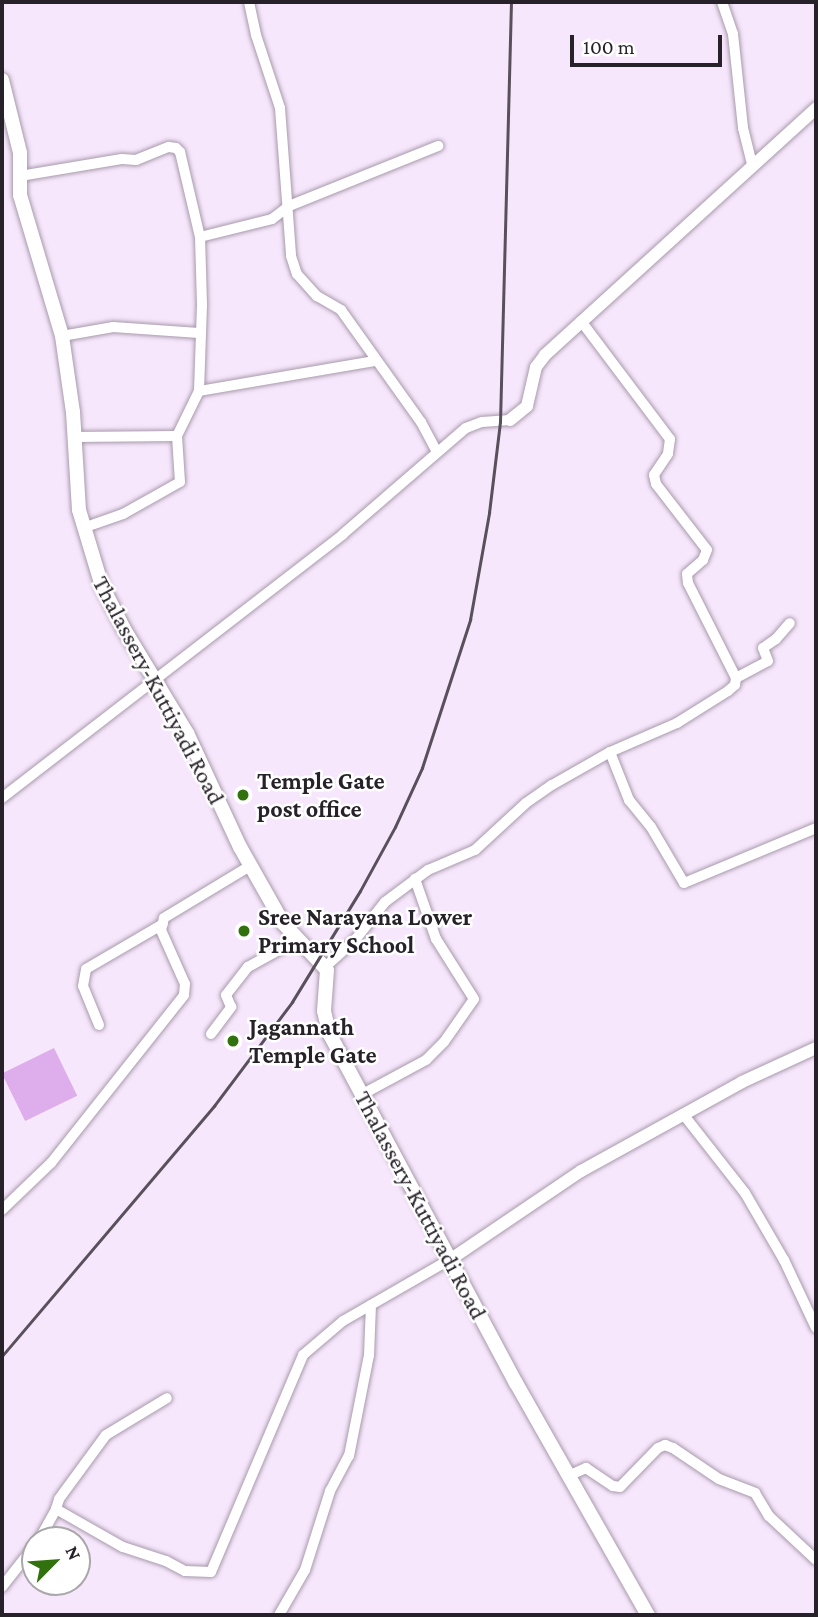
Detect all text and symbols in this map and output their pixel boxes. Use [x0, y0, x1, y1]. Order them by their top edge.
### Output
scale bar [573, 21, 725, 65]
text: 100 m [583, 35, 635, 59]
street label: Thalassery-Kuttiyadi Road [87, 571, 231, 809]
place label: Temple Gate post office [257, 767, 385, 823]
marker: Temple Gate post office [235, 787, 251, 803]
place label: Sree Narayana Lower Primary School [258, 903, 472, 959]
marker: Sree Narayana Lower Primary School [236, 923, 252, 939]
place label: Jagannath Temple Gate [249, 1013, 377, 1069]
marker: Jagannath Temple Gate [223, 1031, 243, 1051]
street label: Thalassery-Kuttiyadi Road [349, 1086, 493, 1324]
north arrow [21, 1526, 91, 1596]
text: N [61, 1542, 86, 1563]

